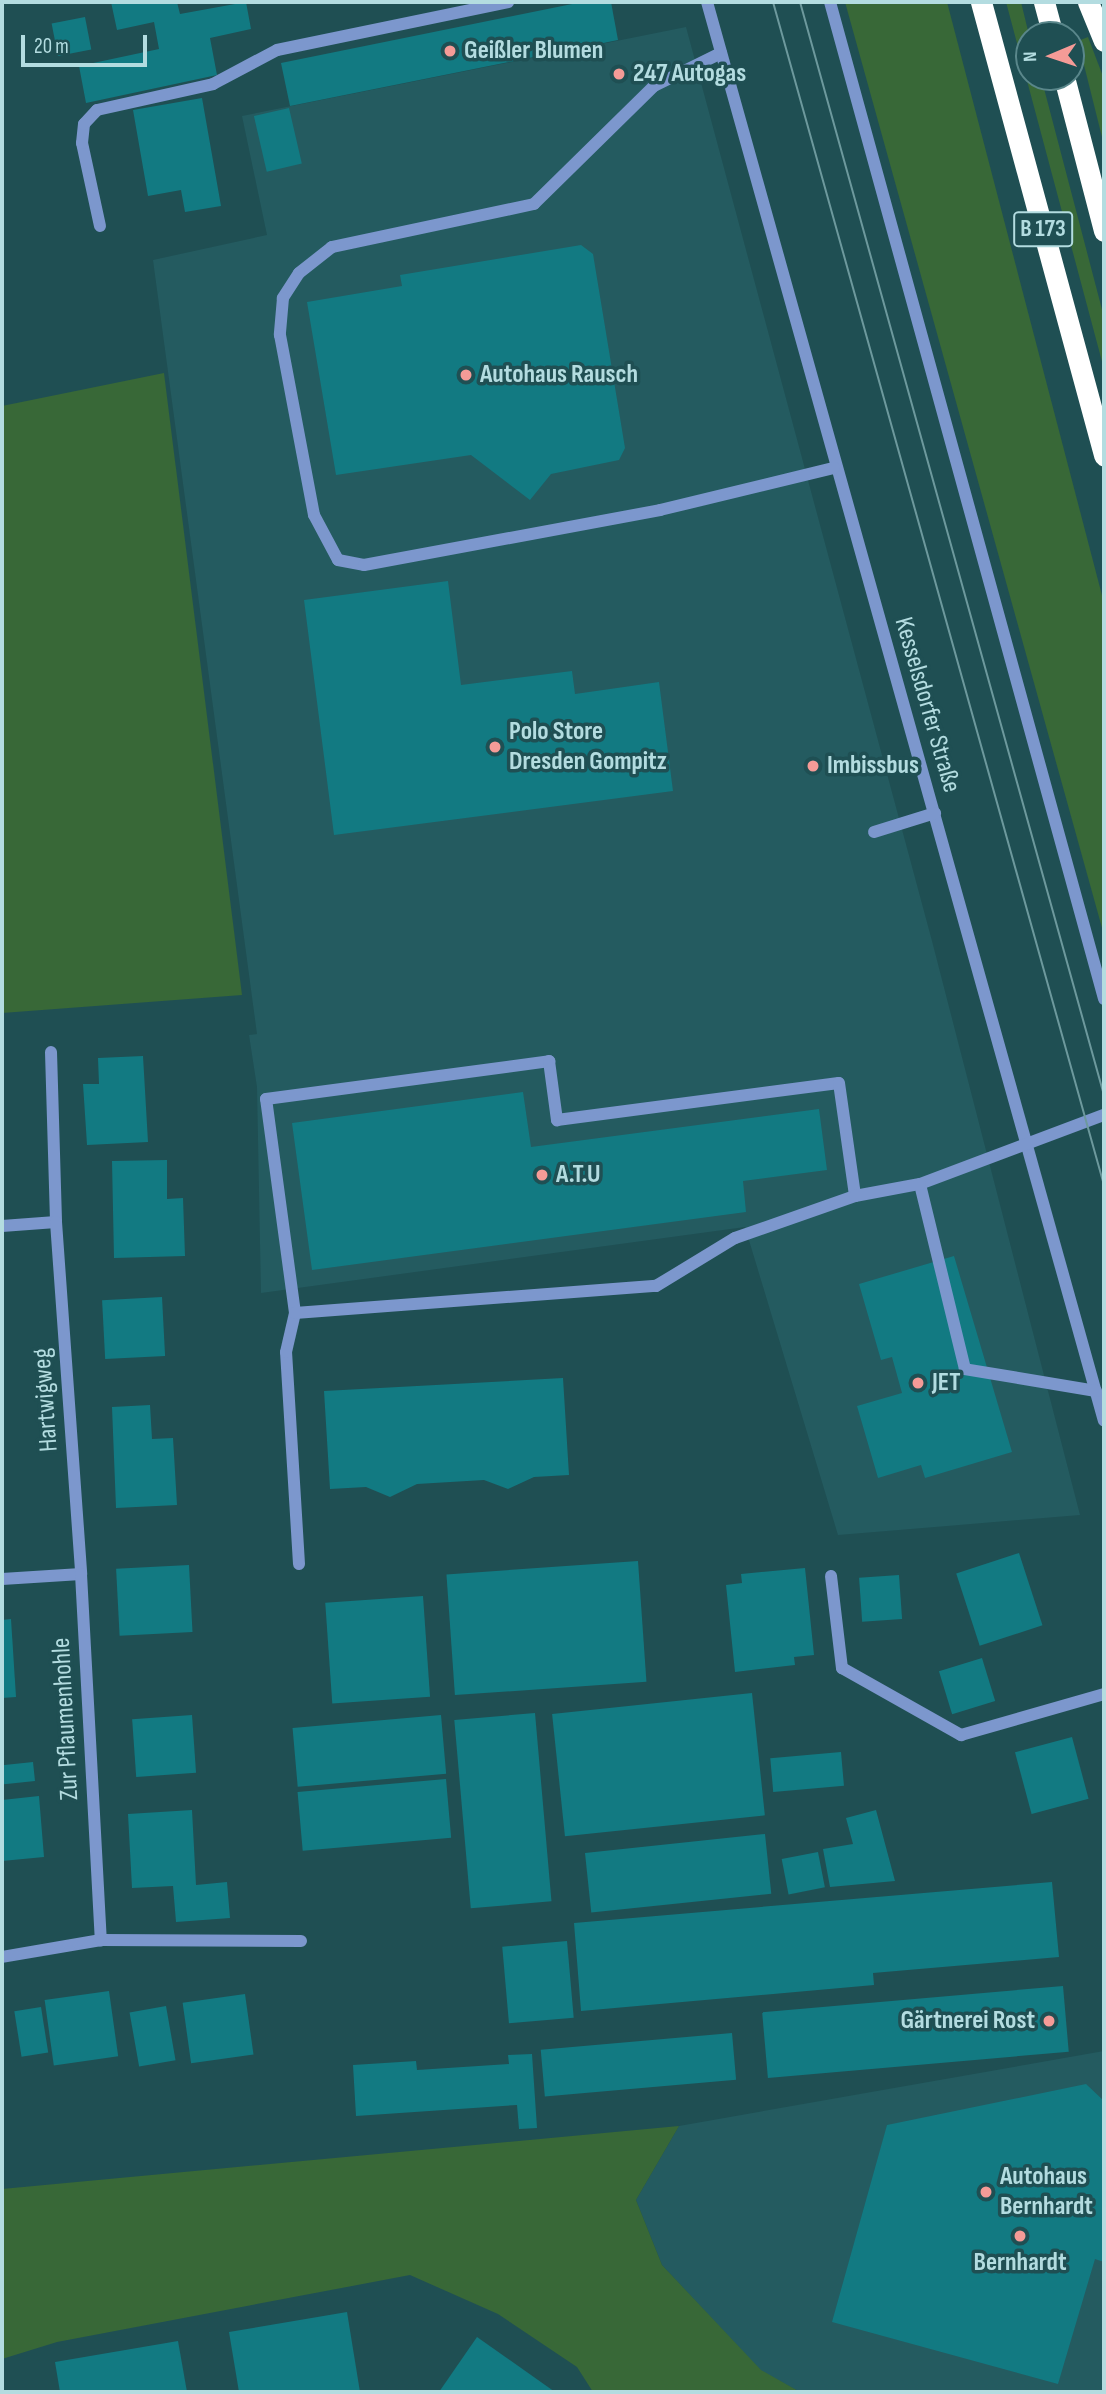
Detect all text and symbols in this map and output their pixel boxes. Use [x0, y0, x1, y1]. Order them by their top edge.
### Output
scale bar [24, 21, 150, 65]
north arrow [1015, 21, 1085, 91]
text: 20 m [34, 34, 69, 59]
place label: Geißler Blumen [464, 35, 603, 67]
marker: Geißler Blumen [442, 43, 458, 59]
text: N [1019, 51, 1042, 62]
place label: 247 Autogas [633, 58, 746, 90]
marker: 247 Autogas [611, 66, 627, 82]
road number: B 173 [1012, 209, 1074, 250]
place label: Autohaus Rausch [480, 359, 638, 391]
marker: Autohaus Rausch [458, 367, 474, 383]
street label: Kesselsdorfer Straße [887, 614, 967, 796]
place label: Polo Store Dresden Gompitz [509, 716, 667, 778]
marker: Polo Store Dresden Gompitz [487, 739, 503, 755]
place label: Imbissbus [827, 750, 919, 782]
marker: Imbissbus [805, 758, 821, 774]
place label: A.T.U [556, 1159, 600, 1191]
marker: A.T.U [534, 1167, 550, 1183]
street label: Hartwigweg [27, 1347, 65, 1453]
place label: JET [932, 1367, 960, 1399]
marker: JET [910, 1375, 926, 1391]
street label: Zur Pflaumenhohle [46, 1637, 86, 1801]
place label: Gärtnerei Rost [901, 2005, 1035, 2037]
marker: Gärtnerei Rost [1041, 2013, 1057, 2029]
place label: Autohaus Bernhardt [1000, 2161, 1093, 2222]
marker: Autohaus Bernhardt [978, 2184, 994, 2200]
marker: Bernhardt [1012, 2228, 1028, 2244]
place label: Bernhardt [974, 2247, 1066, 2279]

